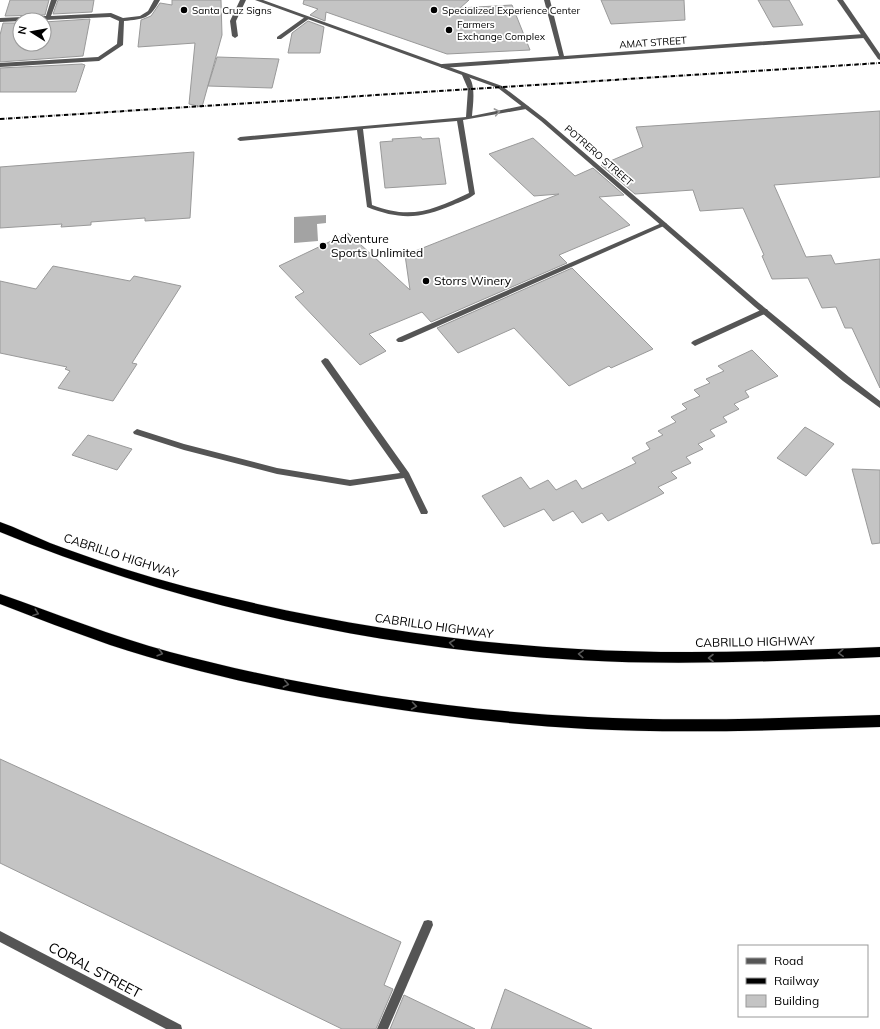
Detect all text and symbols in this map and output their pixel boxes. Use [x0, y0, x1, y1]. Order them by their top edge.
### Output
place label: Santa Cruz Signs [192, 4, 272, 17]
place label: Specialized Experience Center [442, 4, 580, 17]
marker: Santa Cruz Signs [179, 5, 189, 15]
marker: Specialized Experience Center [429, 5, 439, 15]
north arrow [12, 12, 52, 52]
place label: Farmers Exchange Complex [457, 18, 546, 43]
text: N [15, 25, 30, 36]
marker: Farmers Exchange Complex [444, 25, 454, 35]
street label: AMAT STREET [619, 34, 687, 51]
one-way arrow [494, 109, 501, 117]
street label: POTRERO STREET [562, 122, 636, 189]
place label: Adventure Sports Unlimited [331, 231, 423, 260]
marker: Adventure Sports Unlimited [318, 241, 328, 251]
place label: Storrs Winery [434, 273, 512, 288]
marker: Storrs Winery [421, 276, 431, 286]
street label: CABRILLO HIGHWAY [62, 530, 181, 581]
one-way arrow [33, 608, 40, 616]
street label: CABRILLO HIGHWAY [374, 610, 495, 641]
street label: CABRILLO HIGHWAY [695, 633, 816, 650]
one-way arrow [449, 639, 455, 648]
one-way arrow [156, 648, 163, 657]
one-way arrow [838, 649, 844, 658]
one-way arrow [578, 650, 584, 659]
one-way arrow [708, 654, 714, 662]
one-way arrow [283, 680, 289, 688]
one-way arrow [411, 701, 417, 710]
street label: CORAL STREET [45, 938, 145, 1002]
legend [738, 945, 868, 1017]
text: Road [774, 953, 803, 968]
text: Railway [774, 973, 820, 988]
text: Building [774, 993, 819, 1008]

